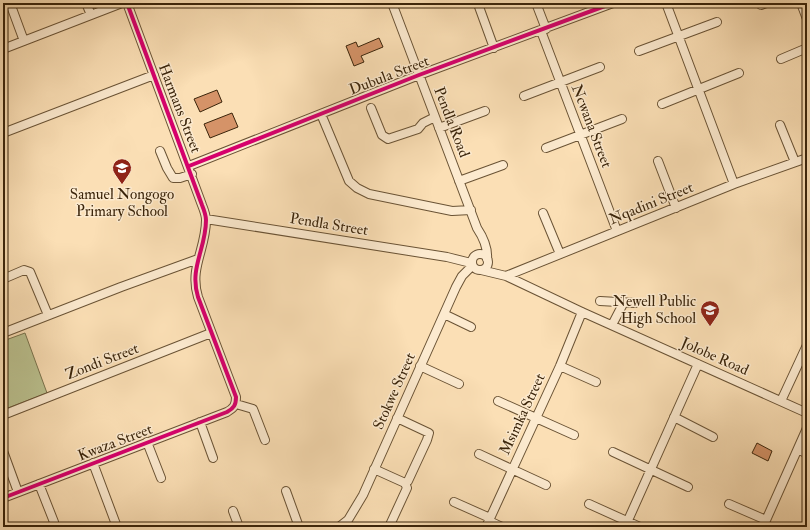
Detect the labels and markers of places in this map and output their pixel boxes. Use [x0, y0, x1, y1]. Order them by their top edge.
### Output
school or university icon: Samuel Nongogo Primary School [111, 157, 133, 185]
place label: Samuel Nongogo Primary School [70, 185, 174, 221]
place label: Newell Public High School [613, 292, 696, 328]
school or university icon: Newell Public High School [699, 299, 721, 327]

